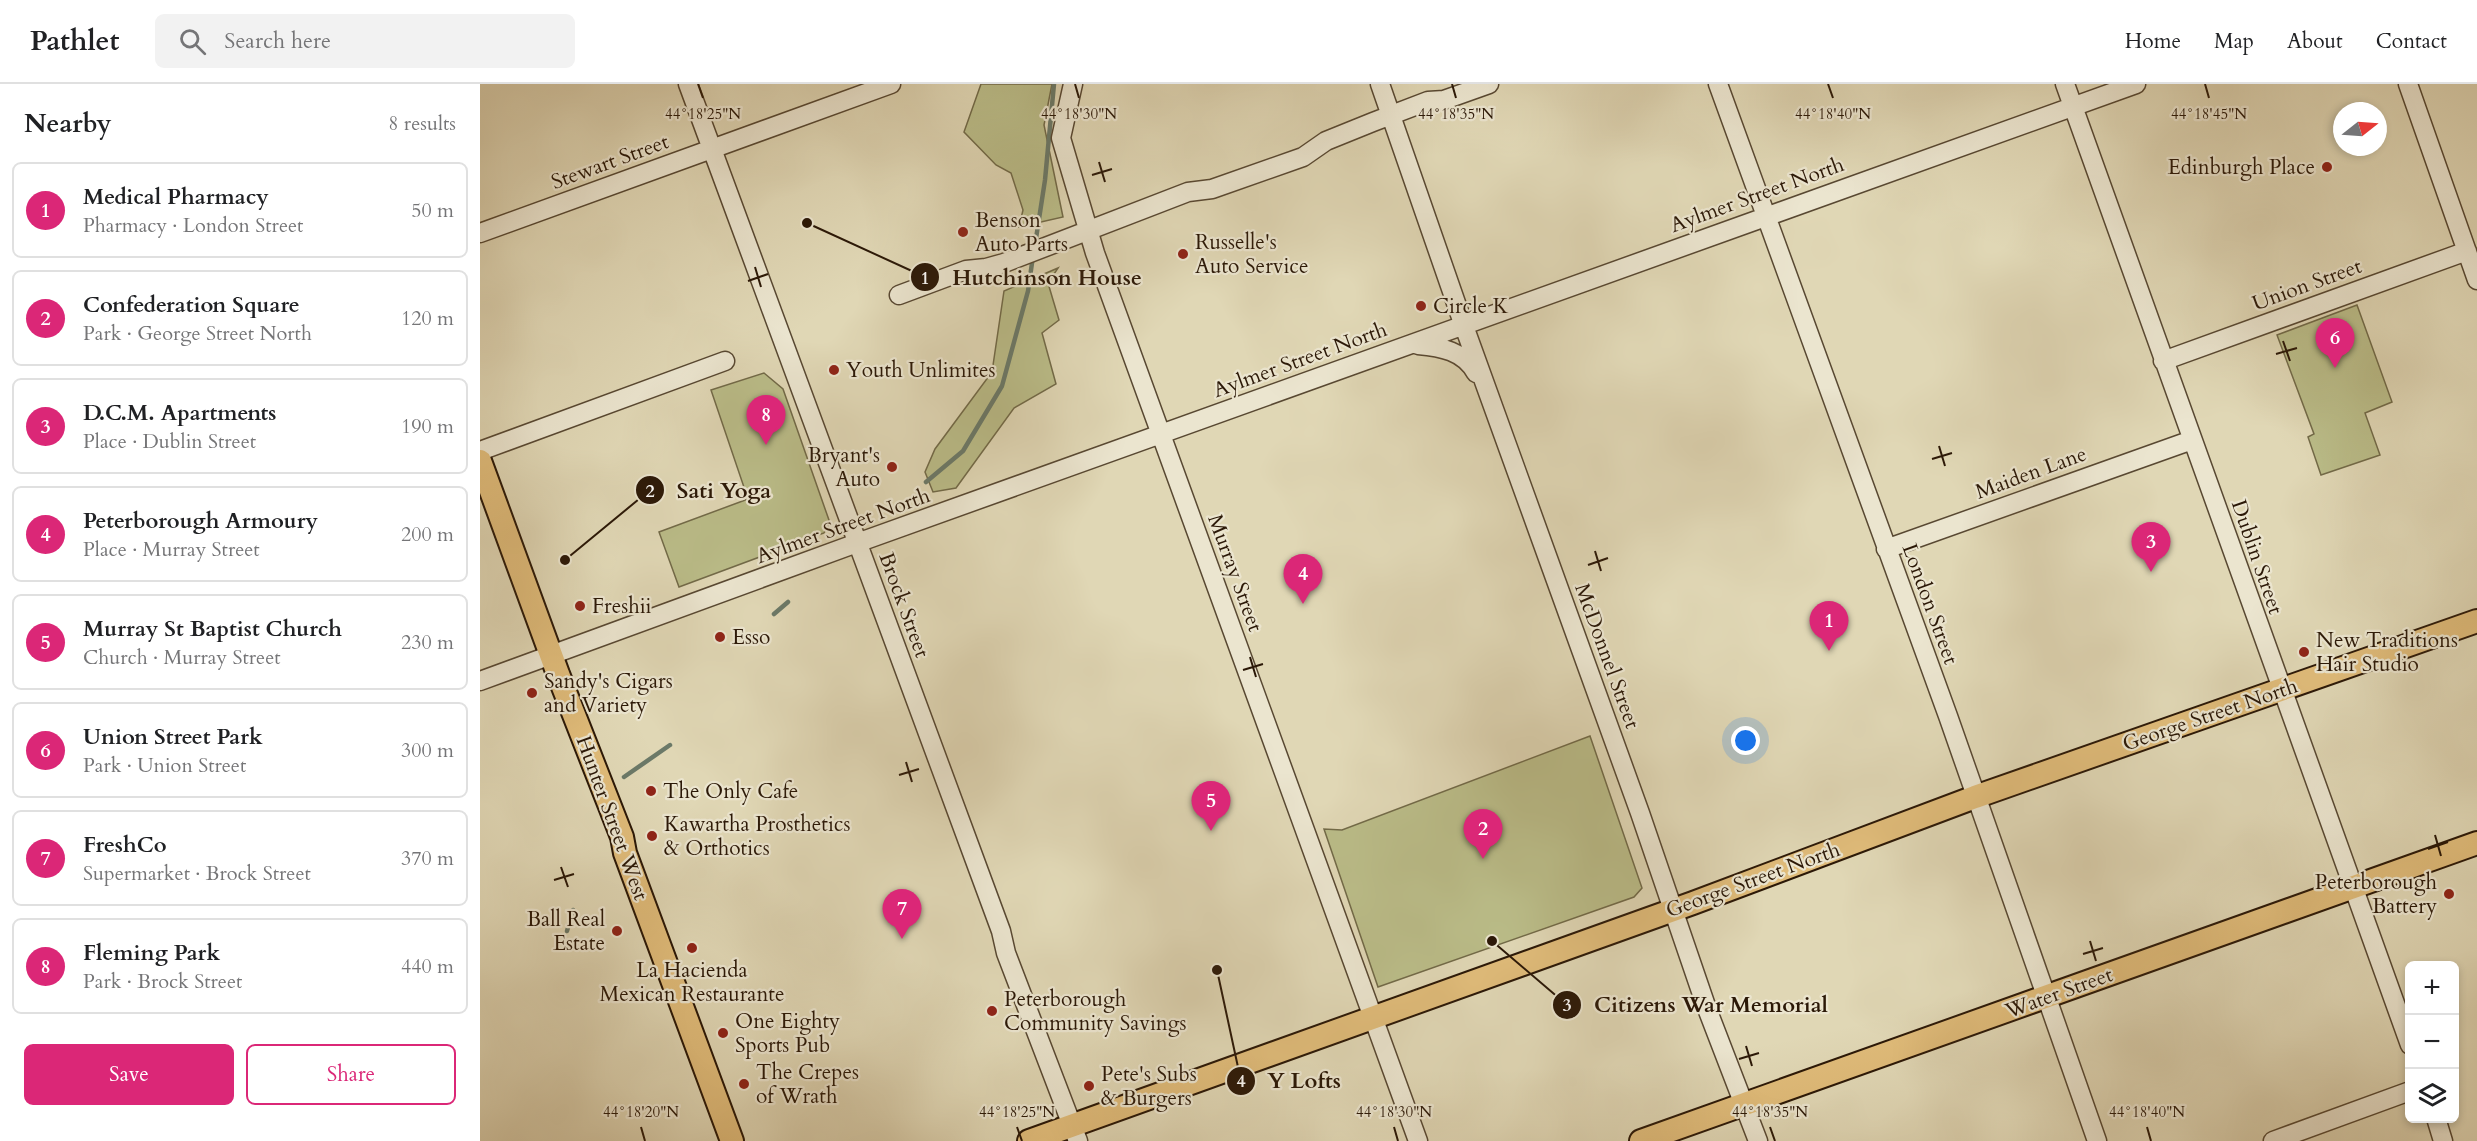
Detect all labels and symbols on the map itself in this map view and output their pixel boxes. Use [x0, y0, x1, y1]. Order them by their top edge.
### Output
north arrow [2333, 102, 2387, 156]
text: 44°18'25"N [665, 104, 741, 124]
text: 44°18'30"N [1041, 104, 1117, 124]
text: 44°18'35"N [1418, 104, 1494, 124]
text: 44°18'40"N [1795, 104, 1871, 124]
text: 44°18'45"N [2171, 104, 2247, 124]
street label: Stewart Street [547, 127, 673, 197]
street label: Aylmer Street North [1666, 150, 1848, 240]
place label: Edinburgh Place [2168, 153, 2315, 182]
marker: Edinburgh Place [2320, 160, 2334, 174]
place label: Benson Auto Parts [975, 206, 1068, 259]
marker: Benson Auto Parts [956, 225, 970, 239]
place label: Russelle's Auto Service [1195, 228, 1308, 281]
marker: Russelle's Auto Service [1176, 247, 1190, 261]
street label: Union Street [2248, 252, 2366, 318]
callout: Hutchinson House [910, 257, 1154, 297]
text: Hutchinson House [952, 263, 1142, 293]
text: 1 [920, 266, 930, 291]
place label: Circle K [1433, 292, 1509, 321]
marker: Circle K [1414, 299, 1428, 313]
street label: Aylmer Street North [1209, 315, 1391, 405]
pin: 6 [2316, 318, 2354, 368]
place label: Youth Unlimites [846, 356, 996, 385]
marker: Youth Unlimites [827, 363, 841, 377]
pin: 8 [746, 396, 786, 445]
street label: Maiden Lane [1971, 439, 2091, 507]
place label: Bryant's Auto [808, 441, 880, 494]
marker: Bryant's Auto [885, 460, 899, 474]
callout: Sati Yoga [635, 470, 783, 510]
text: Sati Yoga [677, 476, 771, 506]
text: 2 [645, 479, 655, 504]
street label: Aylmer Street North [752, 481, 934, 571]
street label: Dublin Street [2224, 496, 2290, 618]
street label: Murray Street [1200, 510, 1270, 636]
pin: 3 [2132, 522, 2170, 572]
street label: London Street [1895, 540, 1965, 669]
street label: Brock Street [872, 548, 937, 662]
pin: 4 [1284, 554, 1322, 604]
street label: McDonnel Street [1567, 579, 1647, 733]
place label: Freshii [592, 592, 652, 621]
marker: Freshii [573, 599, 587, 613]
pin: 1 [1810, 602, 1848, 651]
place label: Esso [732, 623, 770, 652]
place label: New Traditions Hair Studio [2316, 626, 2458, 679]
marker: Esso [713, 630, 727, 644]
marker: New Traditions Hair Studio [2297, 645, 2311, 659]
place label: Sandy's Cigars and Variety [544, 667, 673, 720]
street label: George Street North [2119, 671, 2302, 759]
marker: Sandy's Cigars and Variety [525, 686, 539, 700]
your location [1731, 726, 1760, 755]
street label: Hunter Street West [569, 732, 655, 905]
place label: The Only Cafe [663, 777, 798, 806]
pin: 5 [1192, 782, 1230, 831]
marker: The Only Cafe [644, 784, 658, 798]
place label: Kawartha Prosthetics & Orthotics [664, 810, 850, 863]
pin: 2 [1464, 810, 1502, 859]
marker: Kawartha Prosthetics & Orthotics [645, 829, 659, 843]
street label: George Street North [1662, 835, 1845, 925]
place label: Peterborough Battery [2315, 868, 2437, 921]
marker: Peterborough Battery [2442, 887, 2456, 901]
pin: 7 [882, 890, 922, 939]
place label: Ball Real Estate [527, 905, 605, 958]
marker: Ball Real Estate [610, 924, 624, 938]
marker: La Hacienda Mexican Restaurante [685, 941, 699, 955]
place label: La Hacienda Mexican Restaurante [599, 956, 785, 1009]
street label: Water Street [2000, 960, 2117, 1026]
place label: Peterborough Community Savings [1004, 985, 1187, 1038]
callout: Citizens War Memorial [1552, 985, 1839, 1025]
text: Citizens War Memorial [1594, 990, 1829, 1020]
text: 3 [1562, 993, 1572, 1018]
marker: Peterborough Community Savings [985, 1004, 999, 1018]
place label: One Eighty Sports Pub [735, 1007, 840, 1060]
marker: One Eighty Sports Pub [716, 1026, 730, 1040]
place label: The Crepes of Wrath [756, 1058, 859, 1111]
place label: Pete's Subs & Burgers [1101, 1060, 1197, 1113]
callout: Y Lofts [1226, 1061, 1353, 1101]
text: Y Lofts [1267, 1066, 1341, 1096]
text: 4 [1236, 1069, 1246, 1094]
marker: The Crepes of Wrath [737, 1077, 751, 1091]
marker: Pete's Subs & Burgers [1082, 1079, 1096, 1093]
text: 44°18'20"N [603, 1102, 679, 1122]
text: 44°18'25"N [979, 1102, 1055, 1122]
text: 44°18'30"N [1356, 1102, 1432, 1122]
text: 44°18'35"N [1732, 1102, 1808, 1122]
text: 44°18'40"N [2109, 1102, 2185, 1122]

